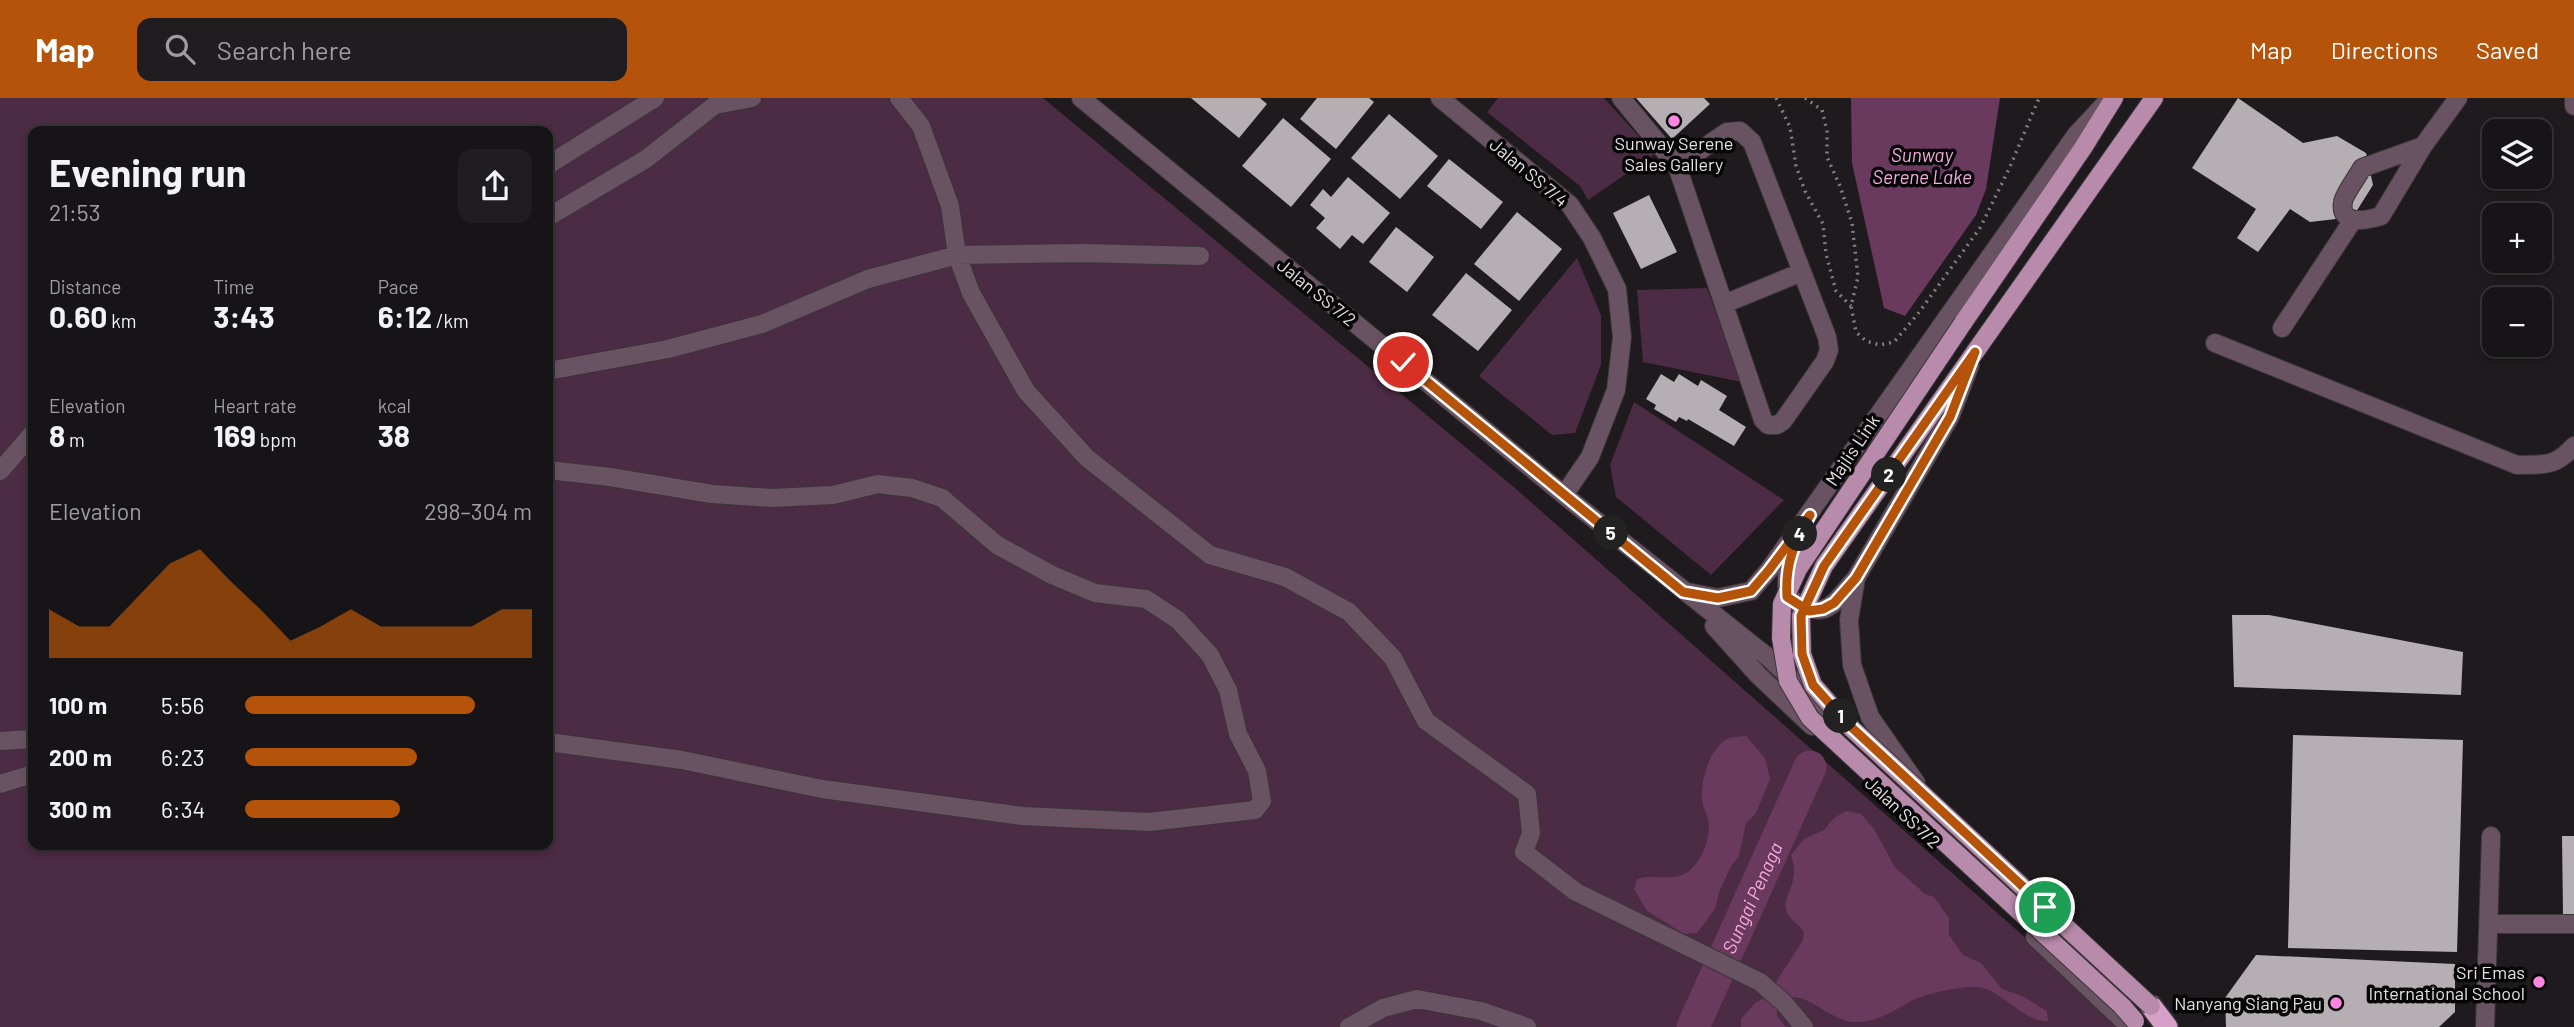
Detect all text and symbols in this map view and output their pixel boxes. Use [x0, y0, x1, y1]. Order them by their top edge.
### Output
search box [137, 18, 627, 81]
text: Map [35, 29, 95, 69]
icon: search [161, 30, 199, 68]
text: Search here [217, 34, 352, 65]
text: Map [2250, 35, 2293, 64]
text: Directions [2331, 35, 2438, 64]
text: Saved [2476, 35, 2539, 64]
marker: Sunway Serene Sales Gallery [1666, 113, 1682, 129]
map controls [2482, 119, 2552, 357]
button: layers [2482, 119, 2552, 189]
place label: Sunway Serene Sales Gallery [1615, 132, 1733, 175]
street label: Jalan SS 7/4 [1485, 133, 1573, 211]
water label: Sunway Serene Lake [1872, 143, 1972, 188]
text: Evening run [49, 149, 247, 195]
button: share [458, 149, 532, 223]
text: 21:53 [49, 198, 101, 226]
button: + [2482, 203, 2552, 273]
street label: Jalan SS 7/2 [1273, 254, 1361, 330]
text: Distance [49, 275, 121, 298]
text: Time [213, 275, 254, 298]
text: Pace [378, 275, 419, 298]
button: − [2482, 287, 2552, 357]
text: 0.60 [49, 298, 107, 334]
text: 3:43 [213, 298, 275, 334]
text: 6:12 [378, 298, 432, 334]
text: km [107, 309, 136, 332]
text: /km [432, 309, 469, 332]
pin [1373, 332, 1433, 392]
icon: check [1384, 343, 1422, 381]
text: Elevation [49, 394, 126, 417]
text: Heart rate [213, 394, 297, 417]
text: kcal [378, 394, 411, 417]
street label: Majlis Link [1820, 410, 1884, 490]
text: 8 [49, 417, 65, 453]
text: 169 [213, 417, 256, 453]
text: 38 [378, 417, 410, 453]
text: m [65, 428, 85, 451]
text: bpm [256, 428, 296, 451]
pin: 2 [1871, 458, 1906, 492]
text: 2 [1883, 463, 1894, 486]
text: Elevation [49, 497, 142, 525]
text: 298–304 m [424, 497, 532, 525]
pin: 5 [1594, 516, 1628, 550]
pin: 4 [1783, 516, 1818, 551]
text: 5 [1605, 521, 1616, 544]
text: 4 [1794, 522, 1805, 545]
text: 100 m [49, 691, 107, 719]
text: 5:56 [161, 691, 204, 719]
pin: 1 [1824, 698, 1858, 734]
text: 1 [1837, 704, 1844, 727]
text: 200 m [49, 743, 112, 771]
text: 6:23 [161, 743, 205, 771]
street label: Jalan SS 7/2 [1861, 772, 1945, 852]
text: 300 m [49, 795, 111, 823]
text: 6:34 [161, 795, 205, 823]
water label: Sungai Penaga [1716, 838, 1786, 957]
pin [2015, 877, 2075, 937]
icon: arrive [2026, 888, 2064, 926]
place label: Sri Emas International School [2369, 961, 2525, 1004]
marker: Sri Emas International School [2531, 974, 2547, 990]
place label: Nanyang Siang Pau [2174, 992, 2322, 1014]
marker: Nanyang Siang Pau [2328, 995, 2344, 1011]

